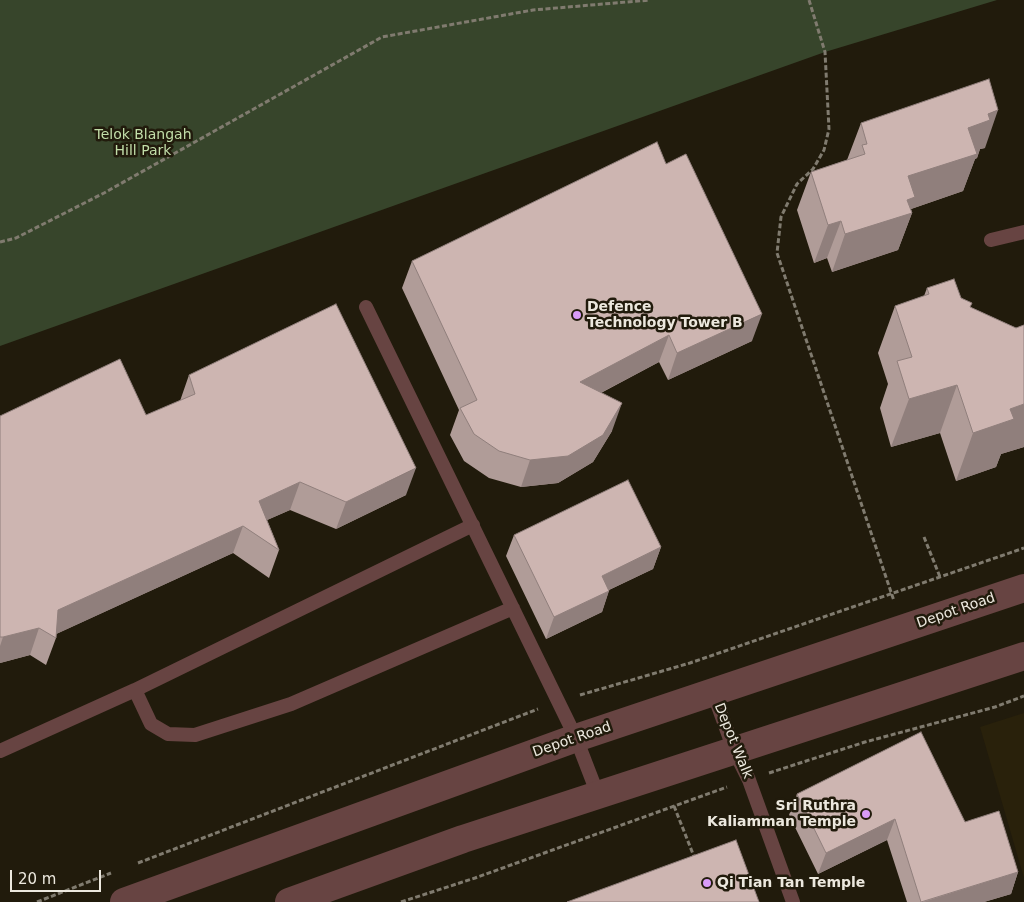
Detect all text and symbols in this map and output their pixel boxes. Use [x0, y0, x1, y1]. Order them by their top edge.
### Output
park label: Telok Blangah Hill Park [94, 127, 192, 160]
place label: Defence Technology Tower B [587, 299, 743, 332]
marker: Defence Technology Tower B [571, 309, 583, 321]
street label: Depot Road [915, 590, 997, 632]
street label: Depot Walk [710, 701, 756, 781]
street label: Depot Road [531, 719, 613, 761]
place label: Sri Ruthra Kaliamman Temple [707, 798, 856, 830]
marker: Sri Ruthra Kaliamman Temple [860, 808, 872, 820]
scale bar [12, 860, 104, 892]
text: 20 m [18, 870, 56, 888]
place label: Qi Tian Tan Temple [717, 875, 865, 891]
marker: Qi Tian Tan Temple [701, 877, 713, 889]

